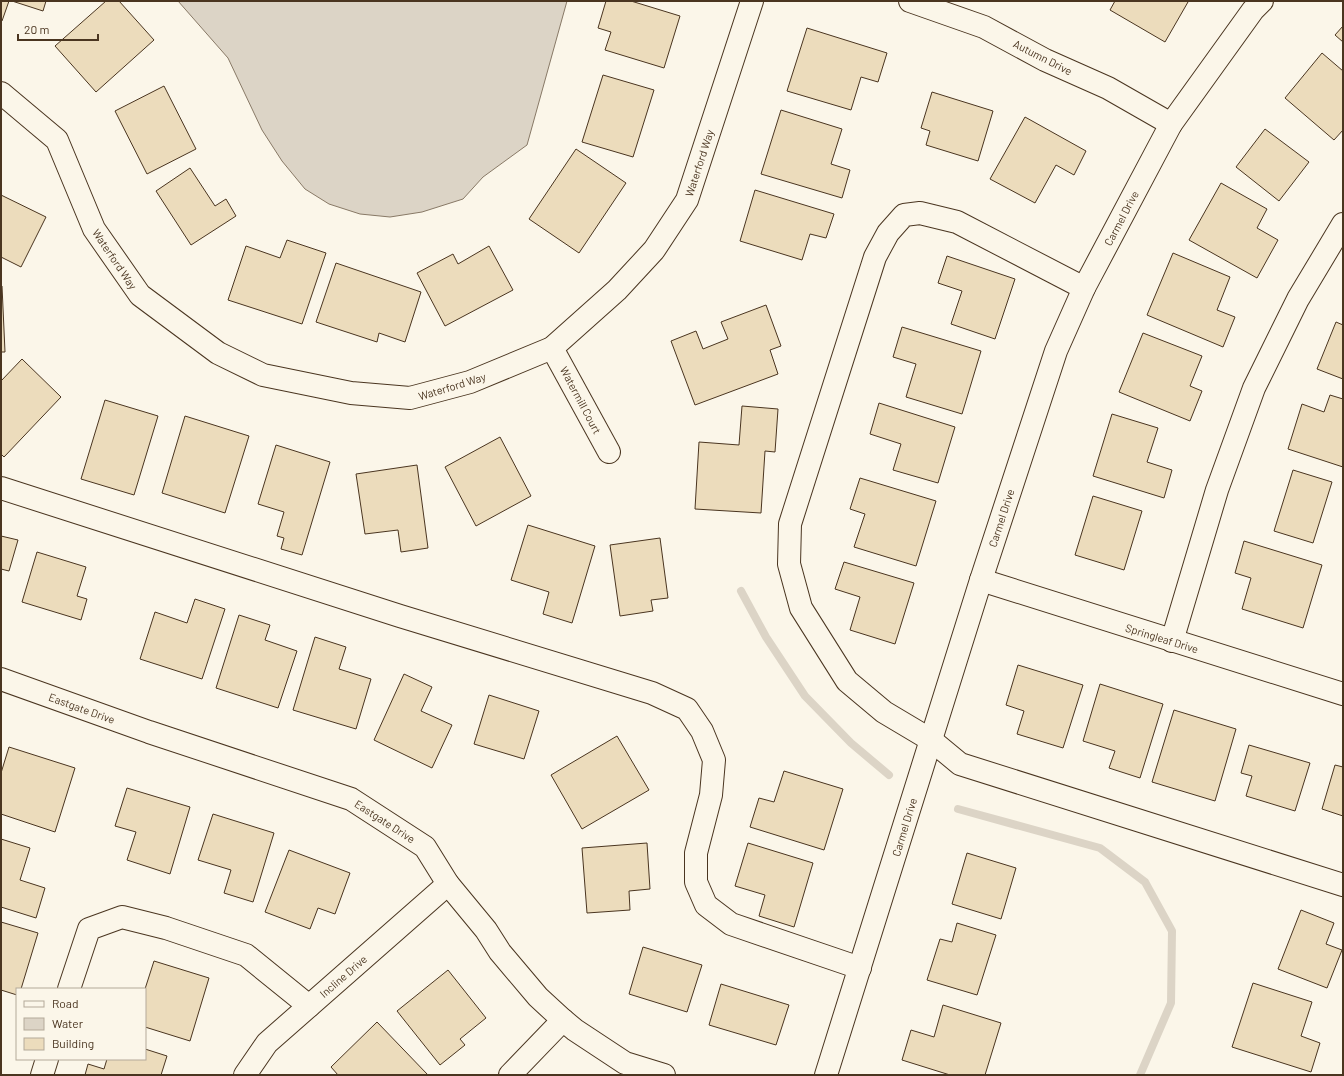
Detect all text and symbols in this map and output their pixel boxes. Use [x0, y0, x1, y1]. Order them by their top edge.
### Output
scale bar [18, 16, 98, 42]
text: 20 m [24, 22, 50, 36]
street label: Autumn Drive [1011, 37, 1075, 77]
street label: Waterford Way [682, 128, 716, 198]
street label: Carmel Drive [1101, 188, 1141, 248]
street label: Waterford Way [90, 226, 140, 292]
street label: Watermill Court [558, 364, 604, 436]
street label: Waterford Way [417, 370, 487, 402]
street label: Carmel Drive [985, 487, 1017, 549]
street label: Springleaf Drive [1124, 621, 1200, 655]
street label: Eastgate Drive [47, 690, 117, 726]
street label: Carmel Drive [889, 796, 919, 858]
street label: Eastgate Drive [352, 797, 418, 845]
street label: Incline Drive [317, 952, 369, 1000]
legend [16, 988, 146, 1060]
text: Road [52, 996, 79, 1010]
text: Water [52, 1016, 84, 1030]
text: Building [52, 1036, 94, 1050]

